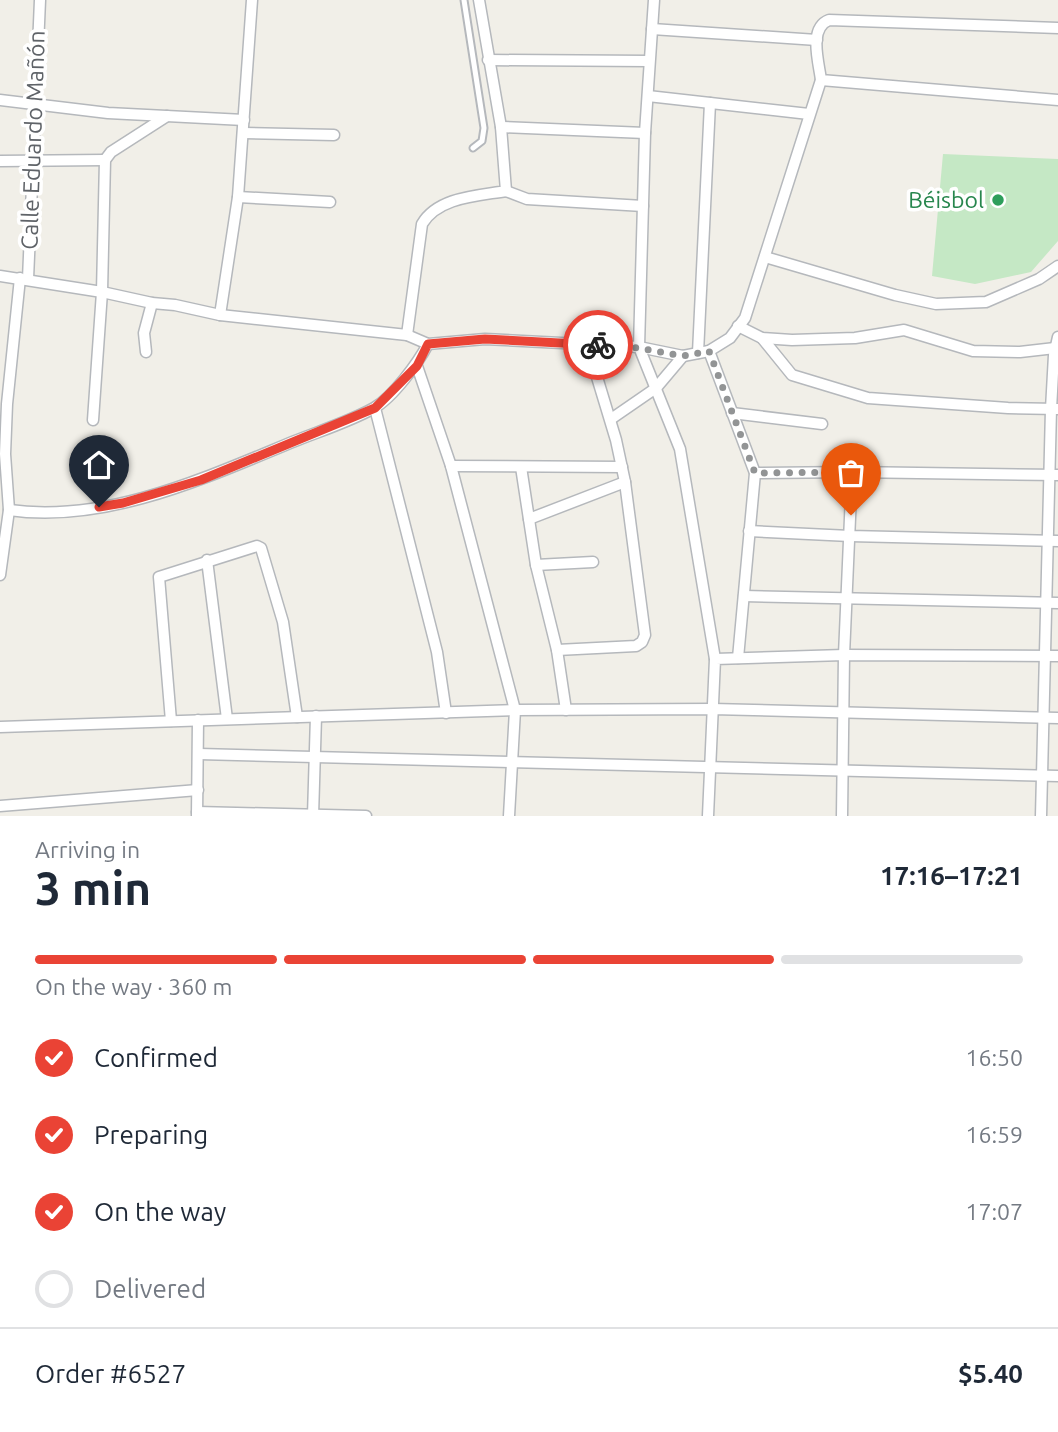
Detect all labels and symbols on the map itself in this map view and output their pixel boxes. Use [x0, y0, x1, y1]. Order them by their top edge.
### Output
street label: Calle Eduardo Mañón [16, 30, 49, 250]
place label: Béisbol [908, 187, 984, 212]
marker: Béisbol [990, 192, 1006, 208]
courier [563, 310, 633, 380]
pin [69, 435, 129, 507]
pin [821, 443, 881, 515]

